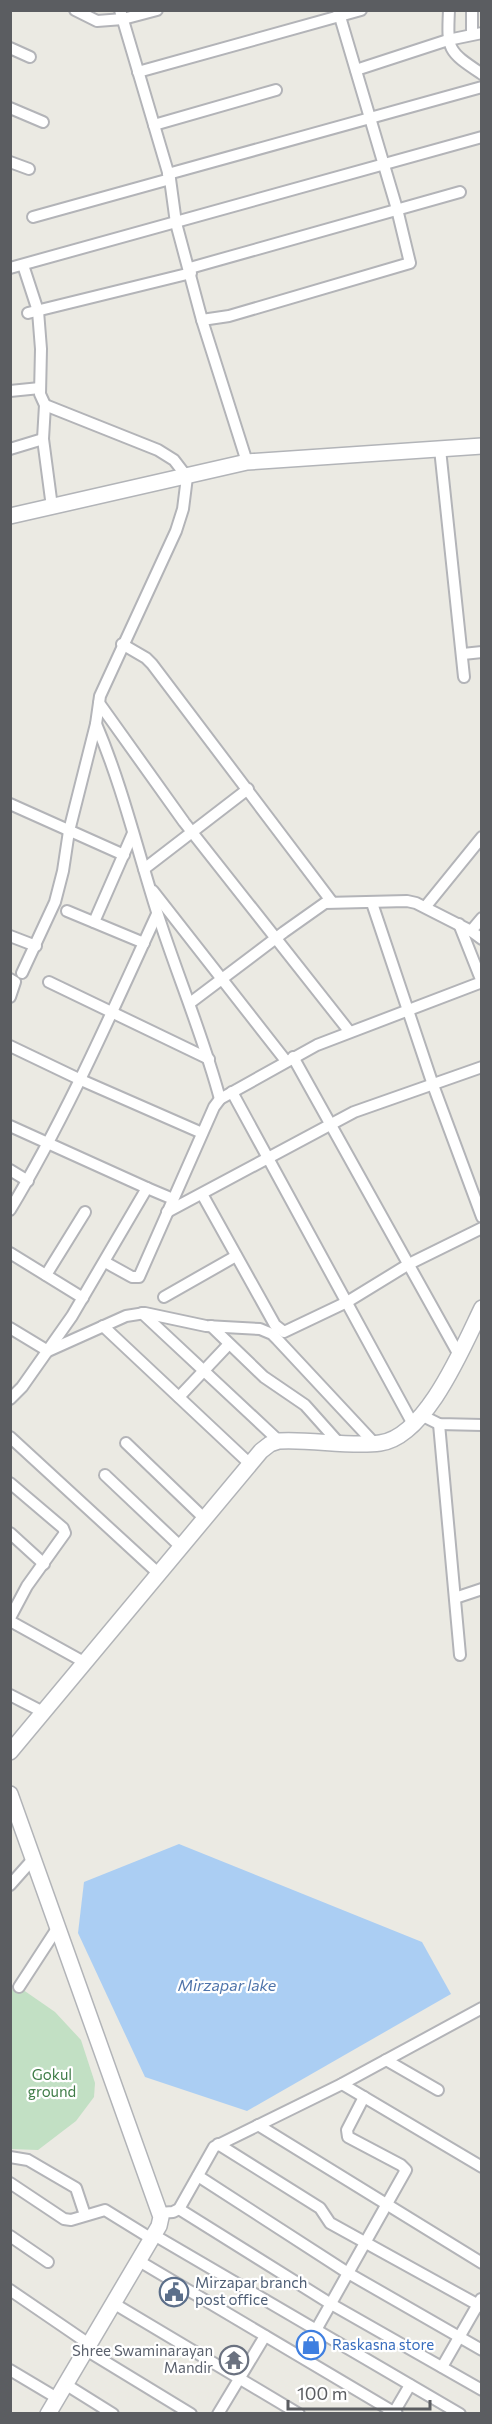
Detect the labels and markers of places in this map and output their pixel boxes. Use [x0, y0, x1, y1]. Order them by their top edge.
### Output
place label: Mirzapar branch post office [195, 2273, 307, 2308]
public building icon: Mirzapar branch post office [158, 2276, 190, 2308]
shop icon: Raskasna store [295, 2329, 327, 2361]
place label: Raskasna store [332, 2335, 434, 2353]
place label: Shree Swaminarayan Mandir [72, 2341, 213, 2376]
temple icon: Shree Swaminarayan Mandir [218, 2344, 250, 2376]

